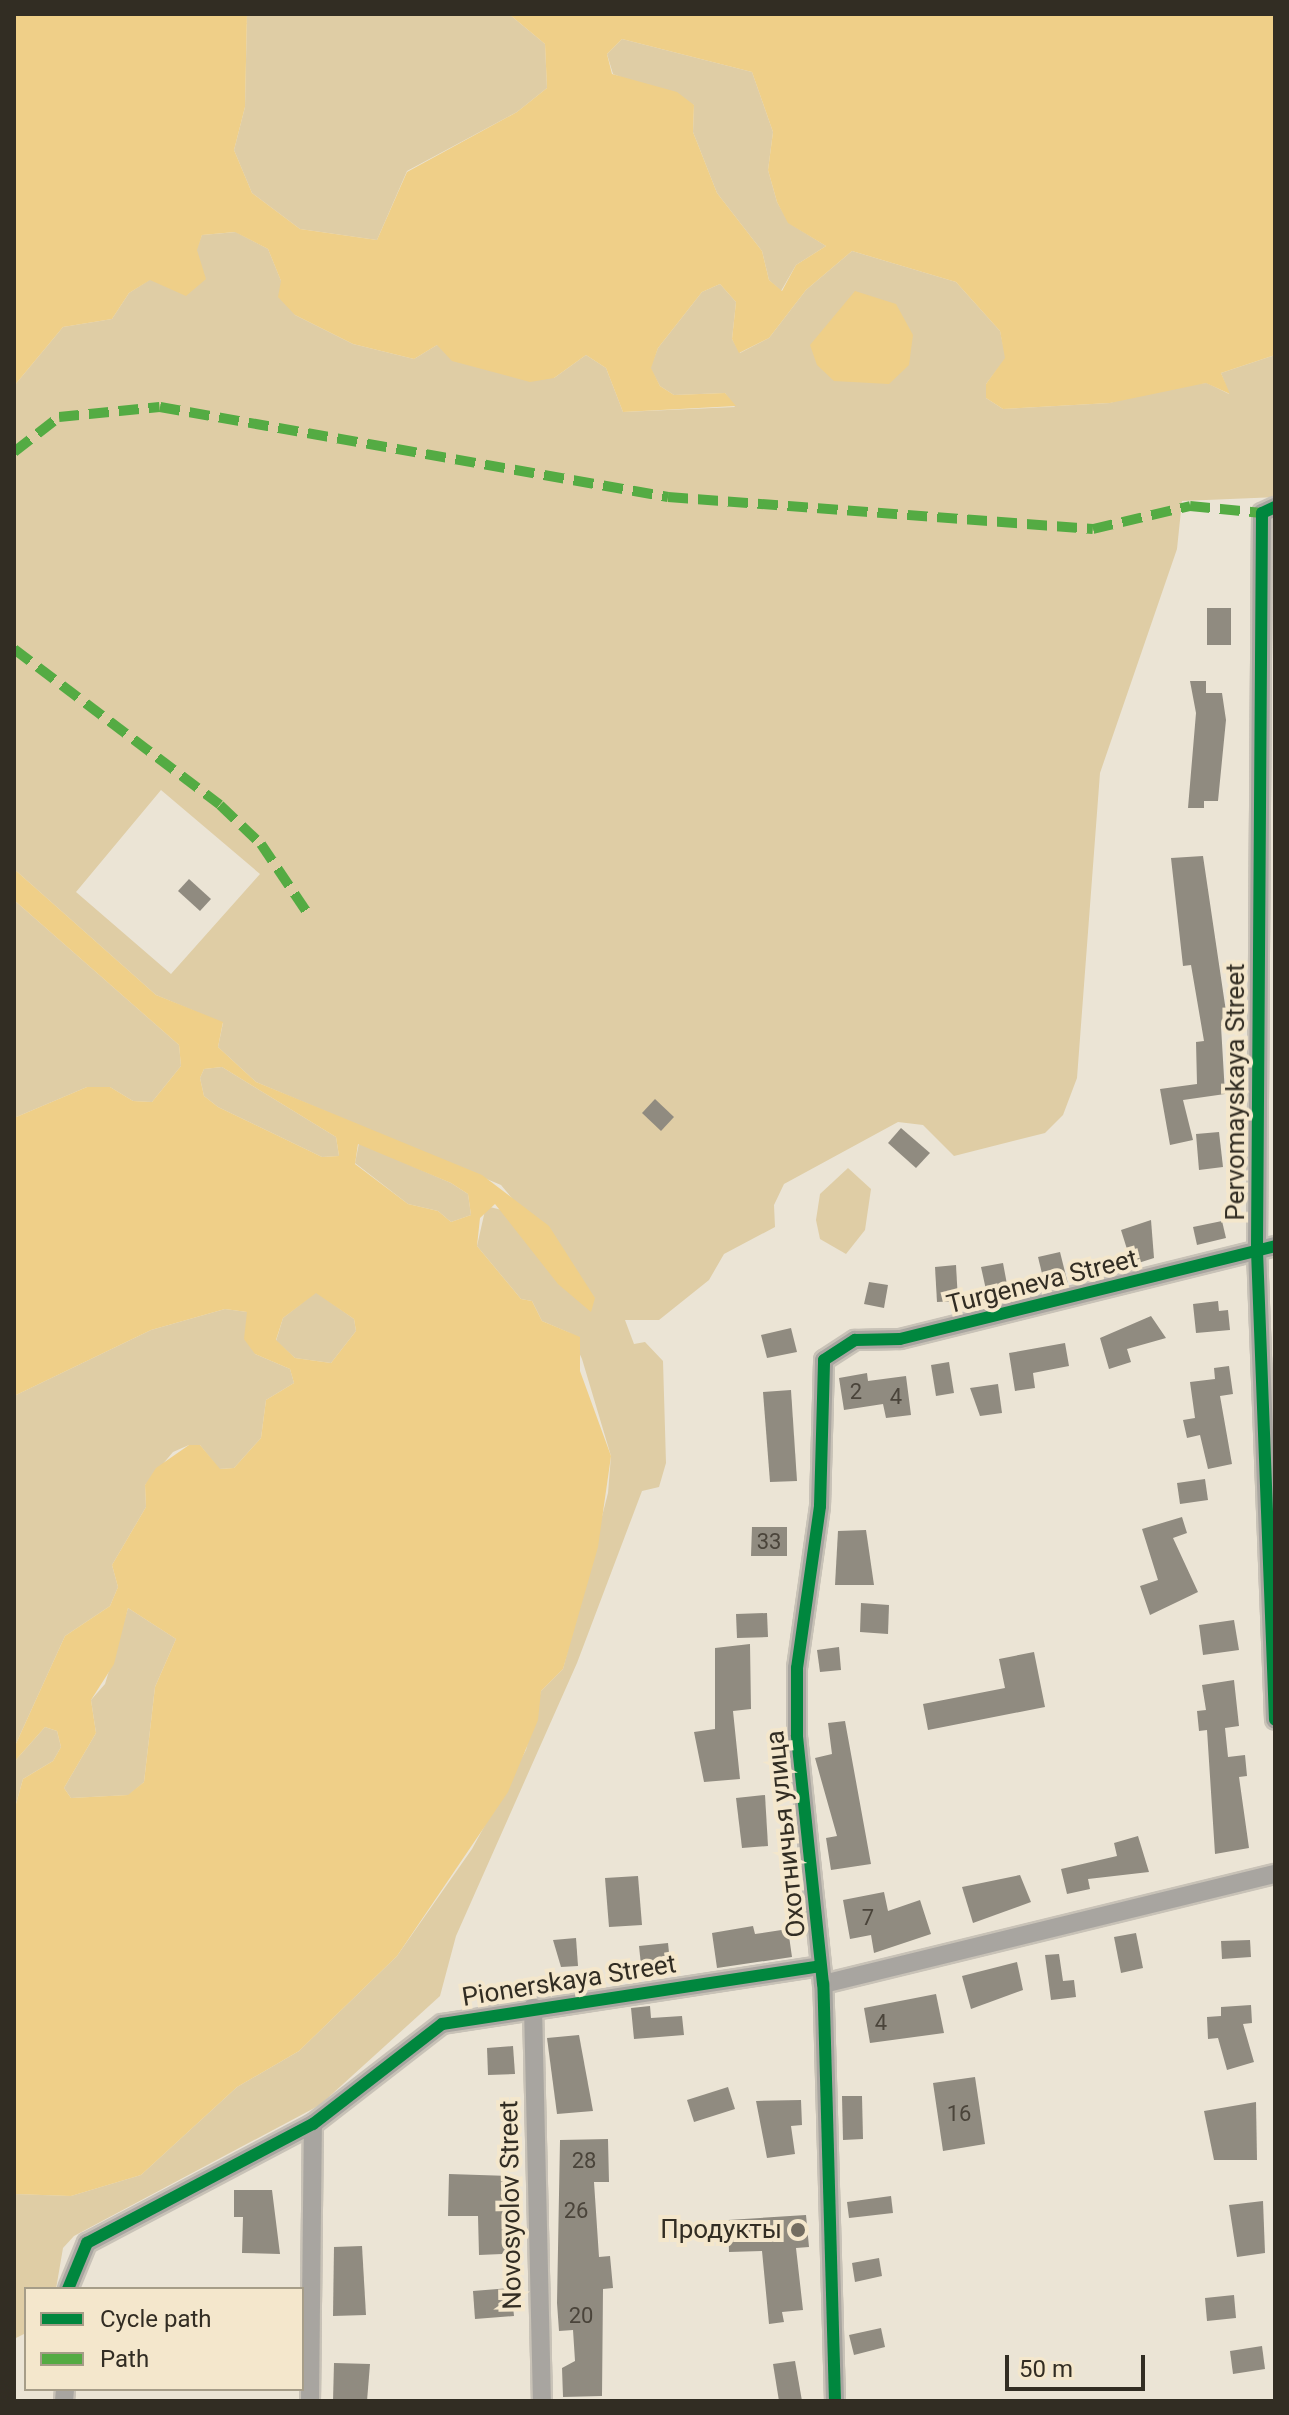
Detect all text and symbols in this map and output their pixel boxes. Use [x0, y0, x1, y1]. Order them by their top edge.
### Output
street label: Pervomayskaya Street [1220, 963, 1252, 1221]
street label: Turgeneva Street [944, 1243, 1140, 1321]
house number: 2 [850, 1379, 862, 1405]
house number: 4 [890, 1384, 902, 1410]
house number: 33 [757, 1529, 781, 1555]
street label: Охотничья улица [760, 1729, 812, 1939]
house number: 7 [862, 1905, 874, 1931]
street label: Pionerskaya Street [460, 1949, 678, 2013]
house number: 4 [875, 2010, 887, 2036]
street label: Novosyolov Street [494, 2100, 528, 2310]
house number: 16 [947, 2101, 971, 2127]
house number: 28 [572, 2148, 596, 2174]
house number: 26 [564, 2198, 588, 2224]
place label: Продукты [660, 2214, 782, 2246]
marker: Продукты [789, 2221, 807, 2239]
legend [24, 2287, 304, 2391]
house number: 20 [569, 2303, 593, 2329]
text: Cycle path [100, 2305, 212, 2333]
scale bar [1009, 2339, 1149, 2389]
text: Path [100, 2345, 149, 2373]
text: 50 m [1019, 2355, 1073, 2383]

